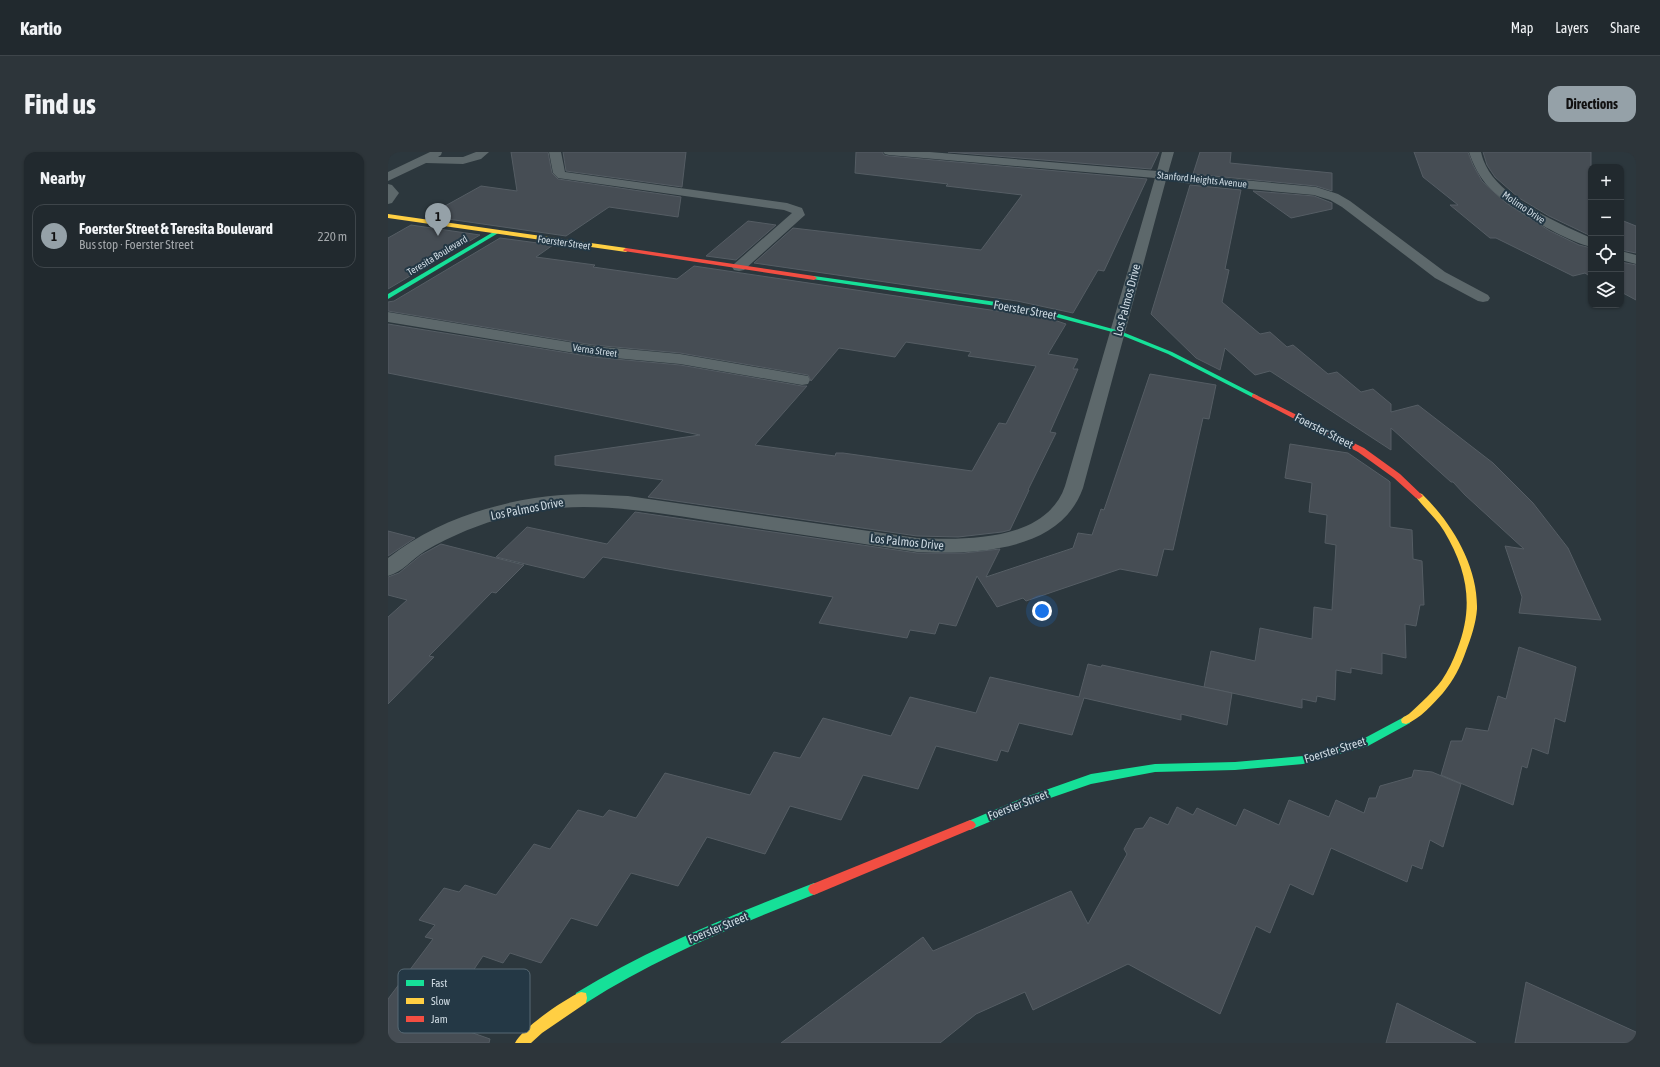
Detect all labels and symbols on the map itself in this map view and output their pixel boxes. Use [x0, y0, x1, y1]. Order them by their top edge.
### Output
street label: Stanford Heights Avenue [1156, 169, 1248, 190]
street label: Molimo Drive [1500, 189, 1548, 226]
pin: 1 [425, 203, 451, 236]
street label: Teresita Boulevard [405, 233, 470, 278]
street label: Foerster Street [537, 233, 591, 252]
street label: Los Palmos Drive [1111, 262, 1143, 338]
street label: Foerster Street [992, 298, 1058, 323]
street label: Verna Street [572, 342, 618, 359]
street label: Foerster Street [1292, 410, 1356, 452]
street label: Los Palmos Drive [489, 495, 565, 523]
street label: Los Palmos Drive [869, 531, 945, 553]
your location [1032, 601, 1052, 621]
street label: Foerster Street [1302, 734, 1368, 766]
street label: Foerster Street [986, 787, 1051, 823]
street label: Foerster Street [686, 909, 751, 946]
legend [398, 969, 530, 1033]
text: Fast [431, 977, 447, 989]
text: Slow [431, 995, 450, 1007]
text: Jam [431, 1013, 448, 1025]

